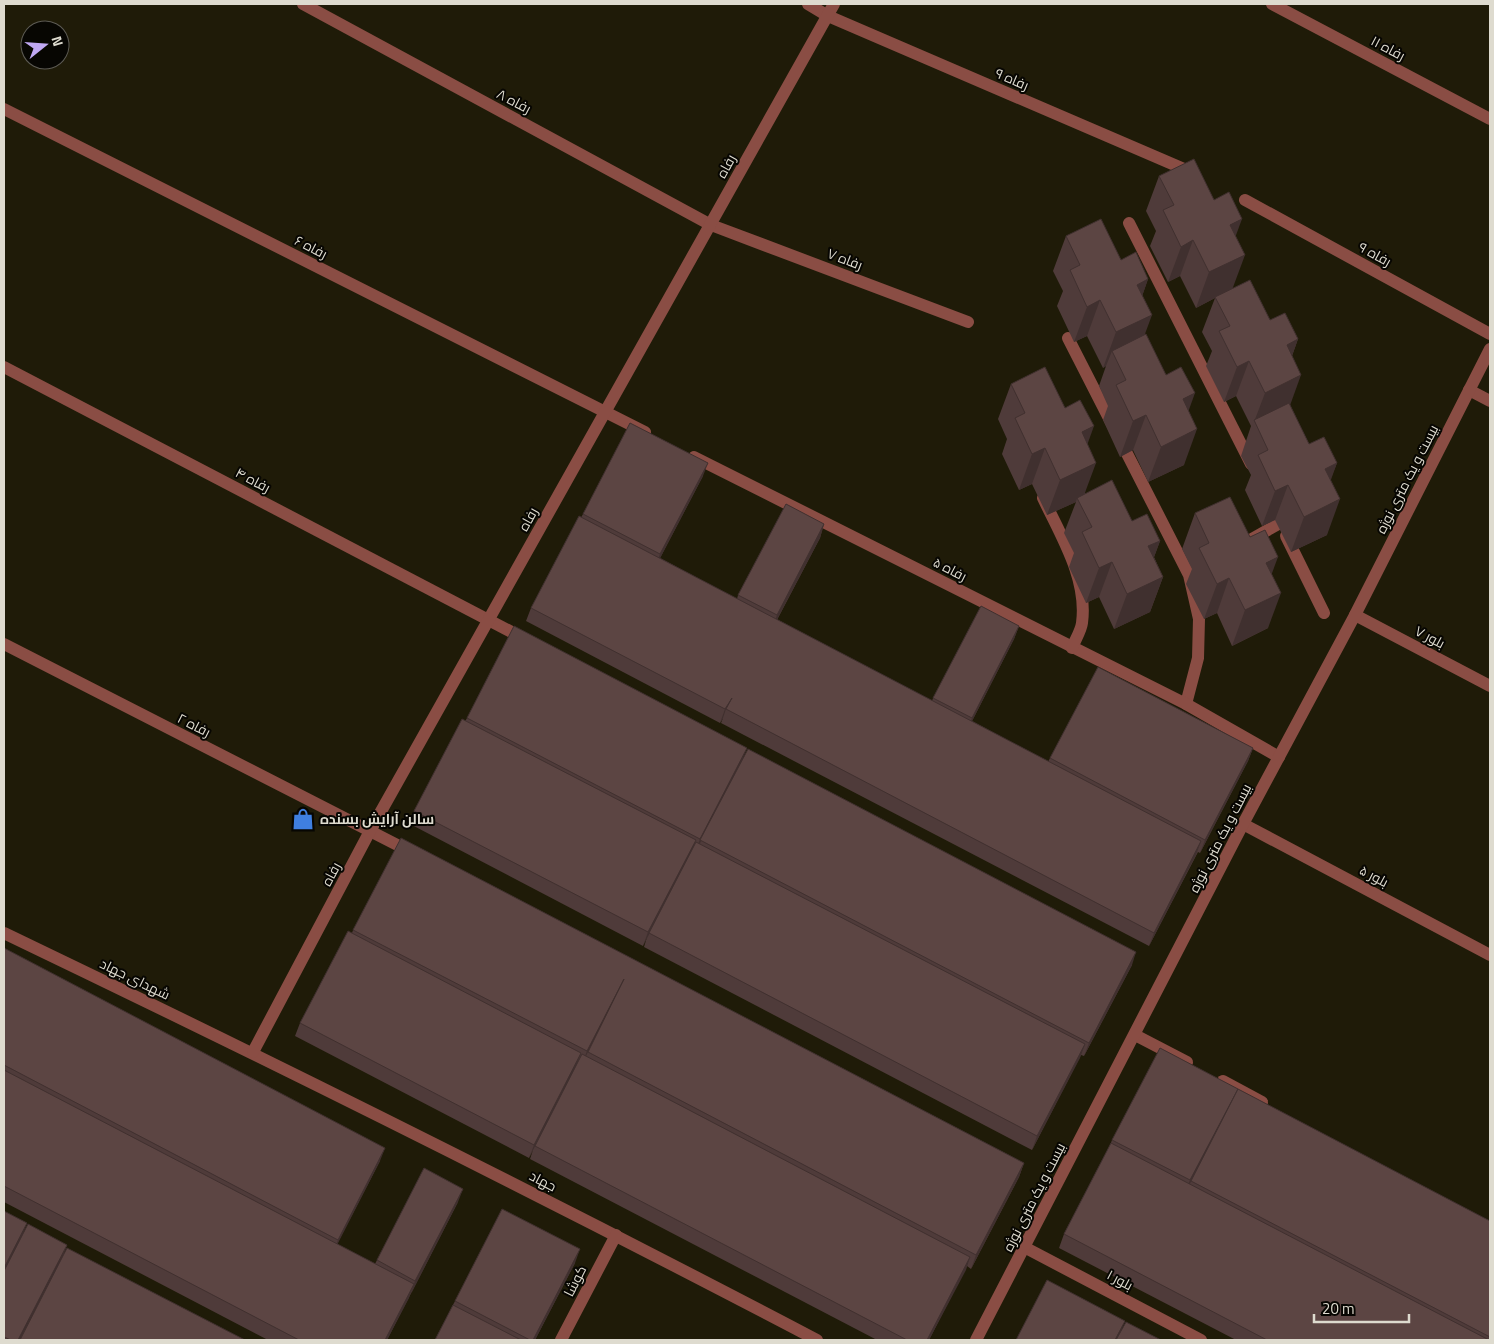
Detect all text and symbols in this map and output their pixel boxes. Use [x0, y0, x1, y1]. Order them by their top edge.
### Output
north arrow [20, 20, 70, 70]
street label: رفاه ۱۱ [1367, 30, 1409, 65]
text: N [46, 33, 69, 49]
street label: رفاه ۹ [992, 62, 1032, 95]
street label: رفاه ۸ [493, 83, 535, 118]
street label: رفاه [710, 150, 741, 182]
street label: رفاه ۶ [291, 229, 331, 264]
street label: رفاه ۹ [1355, 236, 1396, 271]
street label: رفاه ۷ [824, 242, 866, 275]
street label: بیست و یک متری نوژه [1370, 421, 1443, 537]
street label: رفاه ۴ [232, 462, 274, 497]
street label: رفاه [512, 503, 543, 535]
street label: رفاه ۵ [930, 551, 971, 586]
street label: بلور ۷ [1411, 620, 1449, 653]
street label: رفاه ۲ [174, 707, 215, 742]
street label: بیست و یک متری نوژه [1183, 780, 1256, 896]
shop icon: سالن آرایش بسنده [290, 806, 316, 832]
place label: سالن آرایش بسنده [320, 808, 434, 829]
street label: رفاه [316, 858, 346, 890]
street label: بلور ۵ [1356, 859, 1393, 892]
street label: شهدای جهاد [97, 953, 174, 1005]
street label: بیست و یک متری نوژه [997, 1139, 1070, 1255]
street label: جهاد [526, 1165, 560, 1196]
street label: کوشا [558, 1261, 591, 1300]
street label: بلور ۱ [1103, 1264, 1137, 1295]
scale bar [1314, 1292, 1409, 1324]
text: 20 m [1322, 1297, 1355, 1320]

